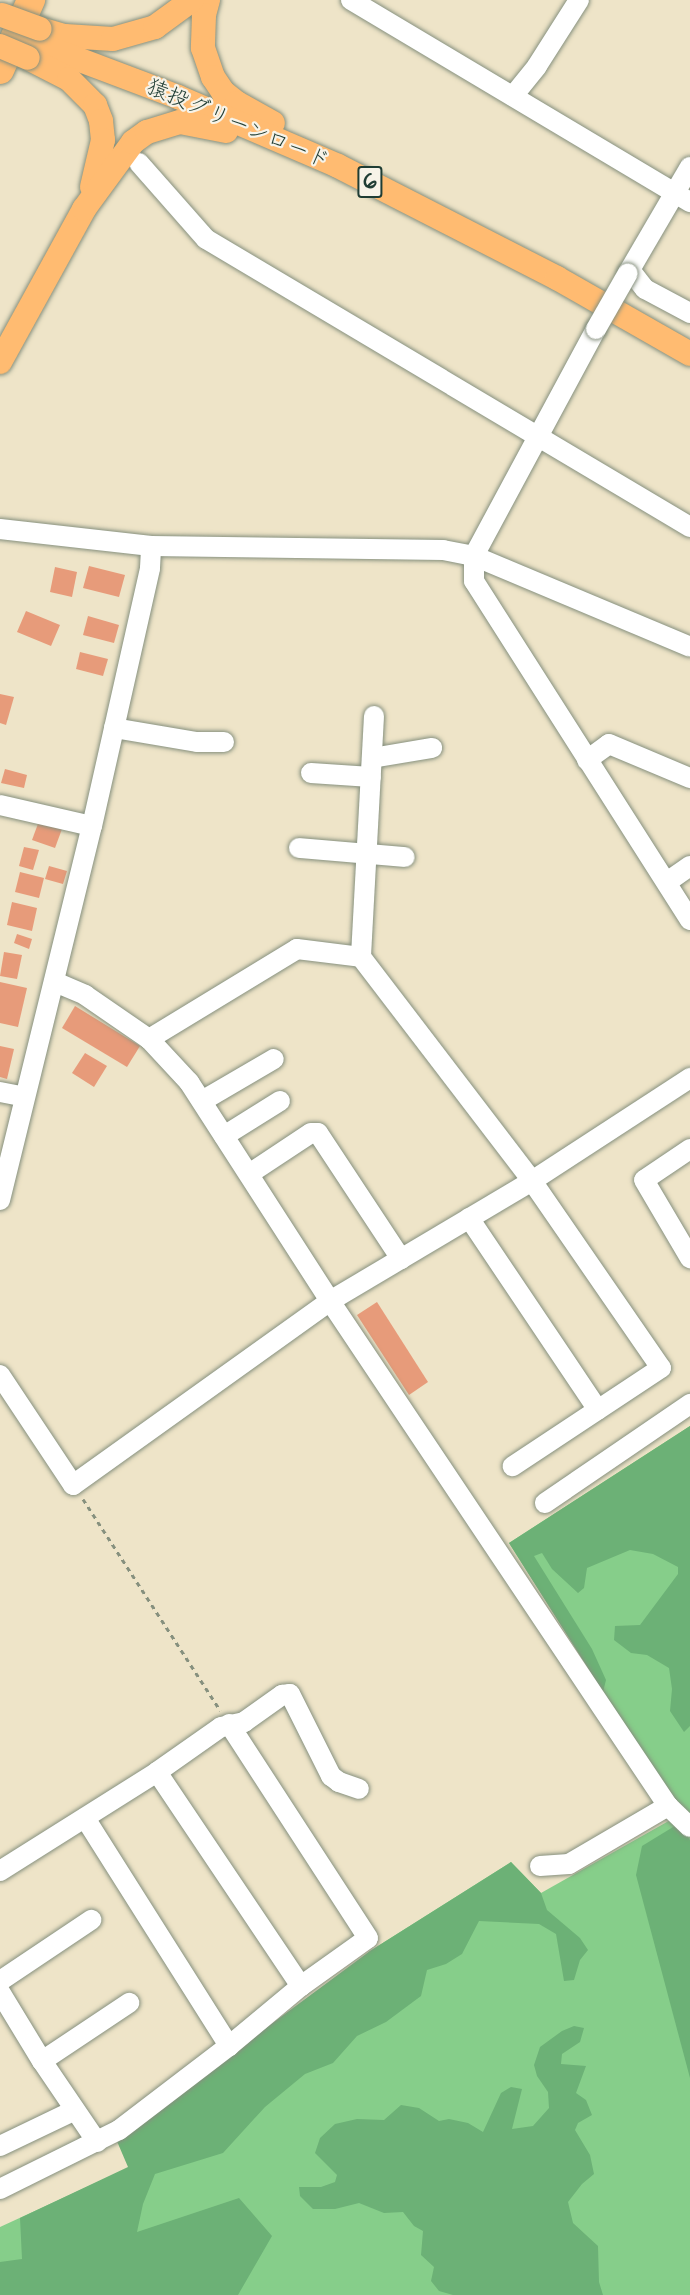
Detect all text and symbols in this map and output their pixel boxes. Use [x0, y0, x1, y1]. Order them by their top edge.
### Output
street label: 猿投グリーンロード [142, 73, 334, 175]
road number: 6 [356, 164, 384, 200]

